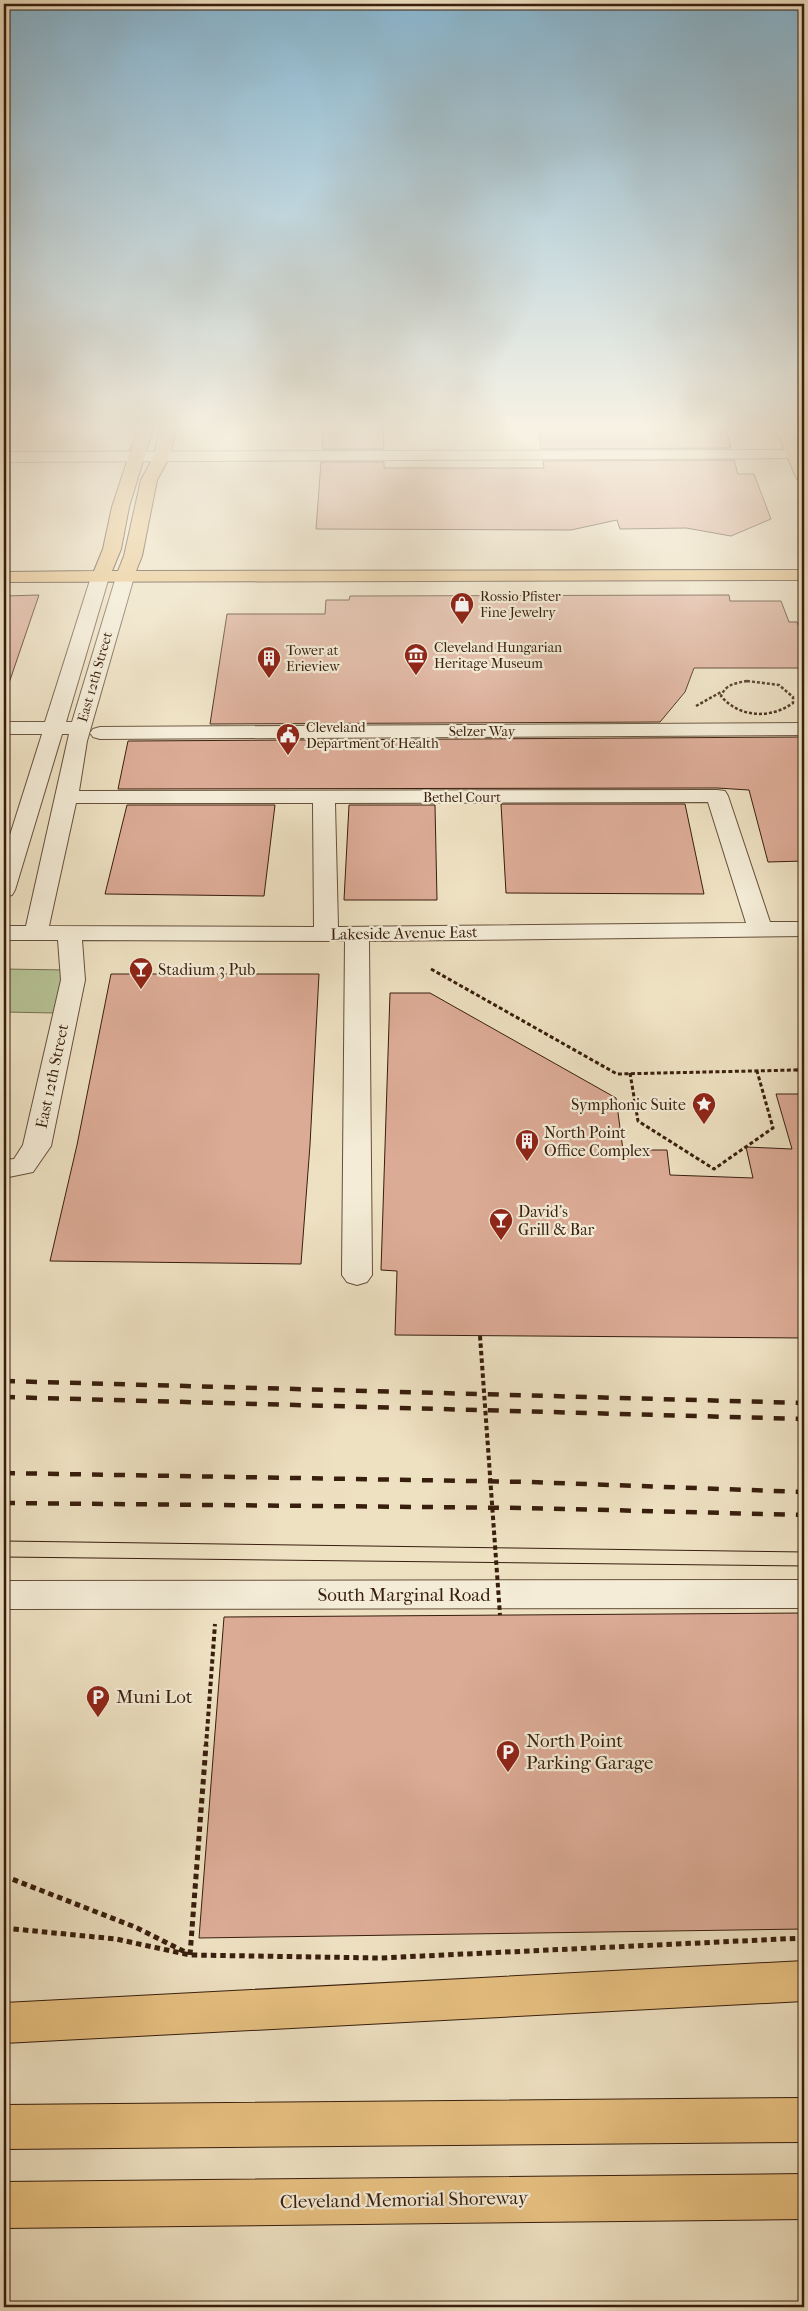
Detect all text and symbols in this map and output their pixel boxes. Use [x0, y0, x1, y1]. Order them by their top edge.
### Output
place label: Rossio Pfister Fine Jewelry [480, 588, 561, 621]
shop icon: Rossio Pfister Fine Jewelry [449, 591, 475, 625]
street label: East 12th Street [74, 630, 116, 724]
place label: Cleveland Hungarian Heritage Museum [434, 639, 562, 672]
place label: Tower at Erieview [286, 642, 340, 675]
museum icon: Cleveland Hungarian Heritage Museum [403, 642, 429, 676]
building icon: Tower at Erieview [256, 645, 282, 679]
place label: Cleveland Department of Health [306, 719, 439, 752]
public building icon: Cleveland Department of Health [275, 722, 301, 756]
street label: Selzer Way [449, 723, 516, 740]
street label: Bethel Court [423, 789, 501, 806]
street label: Lakeside Avenue East [330, 922, 478, 944]
bar icon: Stadium 3 Pub [128, 956, 154, 990]
place label: Stadium 3 Pub [158, 960, 255, 979]
street label: East 12th Street [32, 1022, 72, 1130]
place icon: Symphonic Suite [691, 1091, 717, 1125]
place label: Symphonic Suite [571, 1095, 686, 1114]
place label: North Point Office Complex [544, 1123, 651, 1160]
building icon: North Point Office Complex [514, 1128, 540, 1162]
place label: David's Grill & Bar [518, 1202, 595, 1239]
bar icon: David's Grill & Bar [488, 1207, 514, 1241]
street label: South Marginal Road [318, 1584, 491, 1606]
parking icon: Muni Lot [85, 1684, 111, 1718]
place label: Muni Lot [116, 1686, 193, 1708]
place label: North Point Parking Garage [526, 1730, 653, 1774]
parking icon: North Point Parking Garage [495, 1739, 521, 1773]
street label: Cleveland Memorial Shoreway [280, 2187, 529, 2213]

